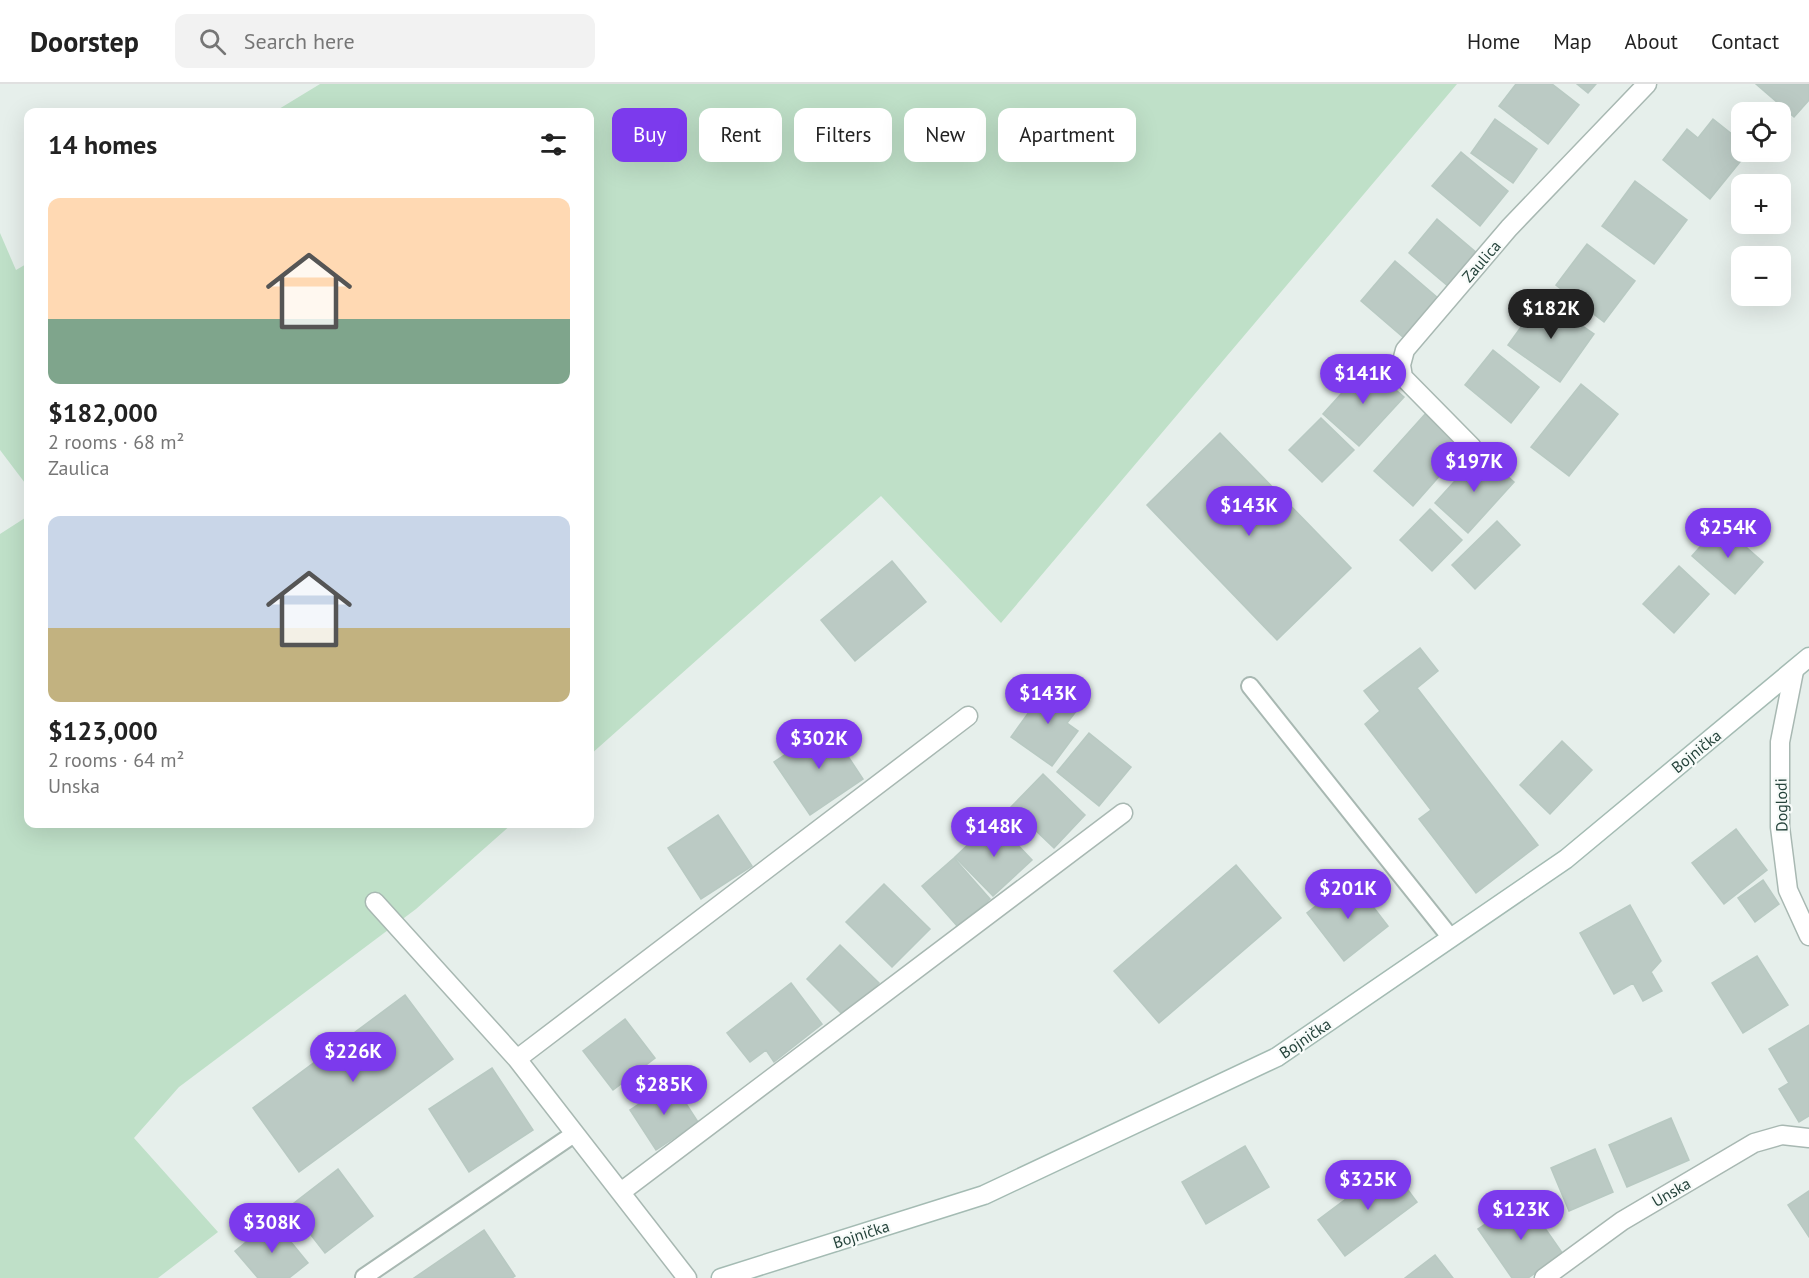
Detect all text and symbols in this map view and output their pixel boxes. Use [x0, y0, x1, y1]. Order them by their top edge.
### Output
search box [175, 14, 595, 68]
text: Doorstep [30, 23, 139, 60]
icon: search [196, 25, 229, 58]
text: Search here [244, 27, 355, 55]
text: Home [1467, 28, 1520, 55]
text: Map [1553, 28, 1592, 55]
text: About [1625, 28, 1678, 55]
text: Contact [1711, 28, 1779, 55]
map controls [1731, 102, 1791, 306]
button: locate [1731, 102, 1791, 162]
chip: Buy [612, 108, 687, 162]
chip: Rent [699, 108, 782, 162]
chip: Filters [794, 108, 892, 162]
chip: New [904, 108, 986, 162]
chip: Apartment [998, 108, 1136, 162]
text: 14 homes [48, 128, 157, 161]
icon: filters [537, 128, 570, 161]
button: + [1731, 174, 1791, 234]
street label: Zaulica [1457, 236, 1505, 286]
icon: home [255, 237, 363, 345]
button: − [1731, 246, 1791, 306]
pin: $182K [1509, 289, 1593, 340]
text: $182K [1522, 295, 1580, 321]
pin: $141K [1321, 354, 1405, 405]
text: $141K [1334, 360, 1392, 386]
text: $182,000 [48, 396, 158, 429]
text: 2 rooms · 68 m² [48, 429, 184, 455]
pin: $197K [1432, 442, 1516, 493]
text: $197K [1445, 448, 1503, 474]
text: Zaulica [48, 455, 109, 481]
pin: $143K [1207, 486, 1291, 537]
text: $143K [1220, 492, 1278, 518]
pin: $254K [1686, 508, 1770, 559]
text: $254K [1699, 514, 1757, 540]
icon: home [255, 555, 363, 663]
pin: $143K [1006, 674, 1090, 725]
text: $143K [1019, 680, 1077, 706]
text: $123,000 [48, 714, 158, 747]
pin: $302K [777, 719, 861, 770]
text: $302K [790, 725, 848, 751]
street label: Bojnička [1667, 725, 1725, 777]
text: 2 rooms · 64 m² [48, 747, 184, 773]
text: Unska [48, 773, 100, 799]
street label: Doglodi [1771, 778, 1791, 832]
pin: $148K [952, 807, 1036, 858]
text: $148K [965, 813, 1023, 839]
pin: $201K [1306, 869, 1390, 920]
text: $201K [1319, 875, 1377, 901]
street label: Bojnička [1275, 1013, 1335, 1063]
pin: $226K [311, 1032, 395, 1083]
text: $226K [324, 1038, 382, 1064]
pin: $285K [622, 1065, 706, 1116]
text: $285K [635, 1071, 693, 1097]
pin: $325K [1326, 1160, 1410, 1211]
text: $325K [1339, 1166, 1397, 1192]
street label: Unska [1648, 1173, 1694, 1211]
pin: $123K [1479, 1190, 1563, 1241]
text: $123K [1492, 1196, 1550, 1222]
pin: $308K [230, 1203, 314, 1254]
text: $308K [243, 1209, 301, 1235]
street label: Bojnička [830, 1216, 892, 1252]

